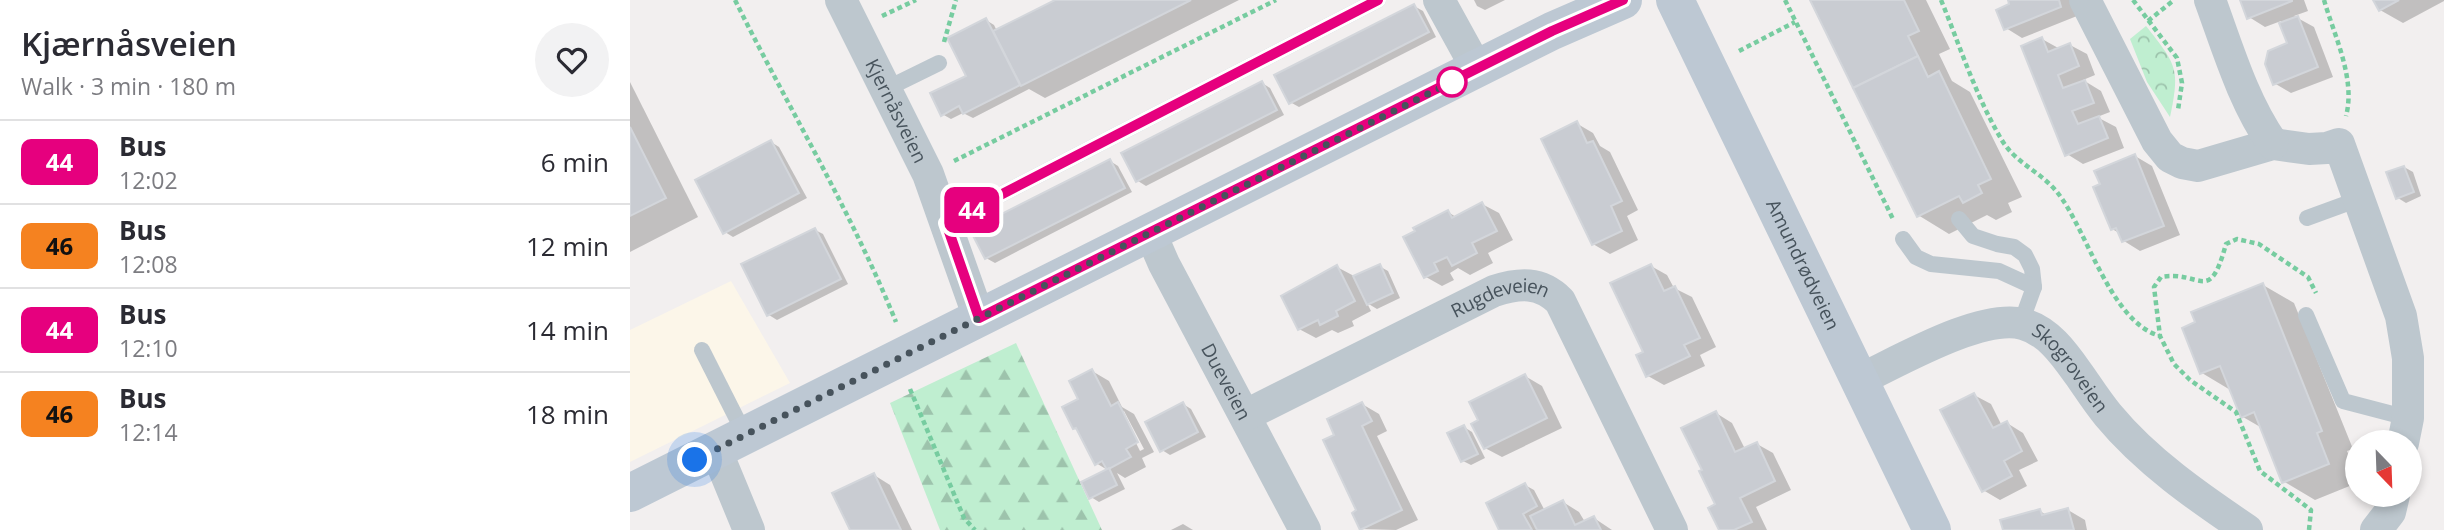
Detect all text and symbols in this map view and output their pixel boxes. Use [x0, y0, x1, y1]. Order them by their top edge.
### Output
text: Kjærnåsveien [21, 21, 237, 66]
button: heart [535, 23, 609, 97]
street label: Kjernåsveien [859, 54, 933, 167]
unlabelled marker [1437, 67, 1467, 97]
text: Walk · 3 min · 180 m [21, 70, 236, 102]
text: Bus [119, 128, 166, 164]
text: 6 min [541, 144, 609, 180]
text: 44 [46, 145, 73, 178]
text: 12:02 [119, 164, 178, 196]
line badge: 44 [940, 187, 1004, 233]
text: 44 [958, 193, 986, 226]
street label: Amundrødveien [1760, 195, 1846, 334]
text: Bus [119, 212, 166, 248]
text: 12 min [526, 228, 609, 264]
text: 46 [46, 229, 73, 262]
text: 12:08 [119, 248, 178, 280]
street label: Rugdeveien [1446, 272, 1554, 324]
text: Bus [119, 296, 166, 332]
text: 14 min [526, 312, 609, 348]
text: 44 [46, 313, 73, 346]
street label: Skogroveien [2027, 317, 2114, 418]
text: 12:10 [119, 332, 178, 364]
street label: Dueveien [1195, 339, 1257, 425]
text: Bus [119, 380, 166, 416]
text: 18 min [526, 396, 609, 432]
text: 46 [46, 397, 73, 430]
text: 12:14 [119, 416, 178, 448]
north arrow [2345, 430, 2422, 508]
map controls [2345, 430, 2422, 507]
your location [677, 442, 712, 477]

